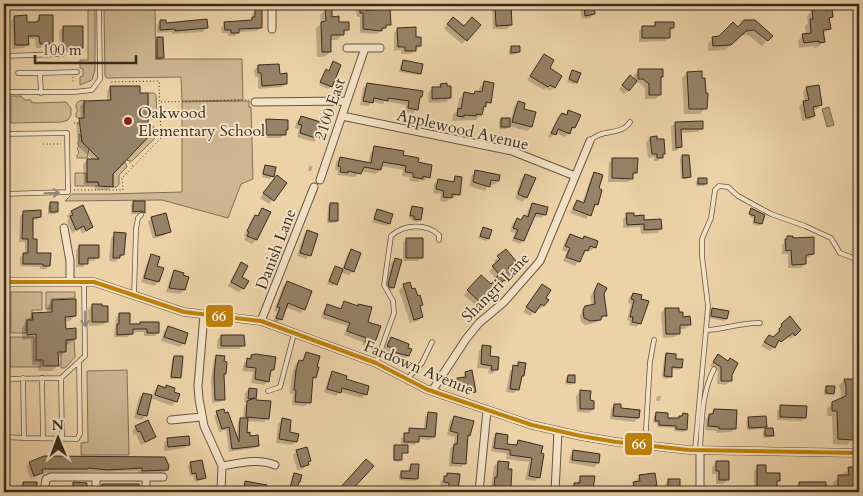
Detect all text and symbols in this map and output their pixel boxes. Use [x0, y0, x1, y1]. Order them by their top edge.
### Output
scale bar [35, 32, 136, 64]
text: 100 m [42, 40, 82, 60]
street label: 2100 East [309, 75, 351, 143]
place label: Oakwood Elementary School [138, 102, 265, 142]
street label: Applewood Avenue [395, 104, 531, 156]
marker: Oakwood Elementary School [122, 115, 134, 127]
one-way arrow [44, 188, 60, 197]
street label: Danish Lane [250, 206, 301, 293]
street label: Shangri Lane [457, 248, 535, 327]
line badge: 66 [205, 304, 234, 328]
text: 66 [212, 307, 226, 326]
one-way arrow [80, 310, 90, 326]
street label: Fardown Avenue [360, 335, 477, 401]
north arrow [32, 414, 82, 464]
text: N [52, 416, 64, 435]
line badge: 66 [624, 432, 653, 456]
text: 66 [632, 435, 646, 454]

